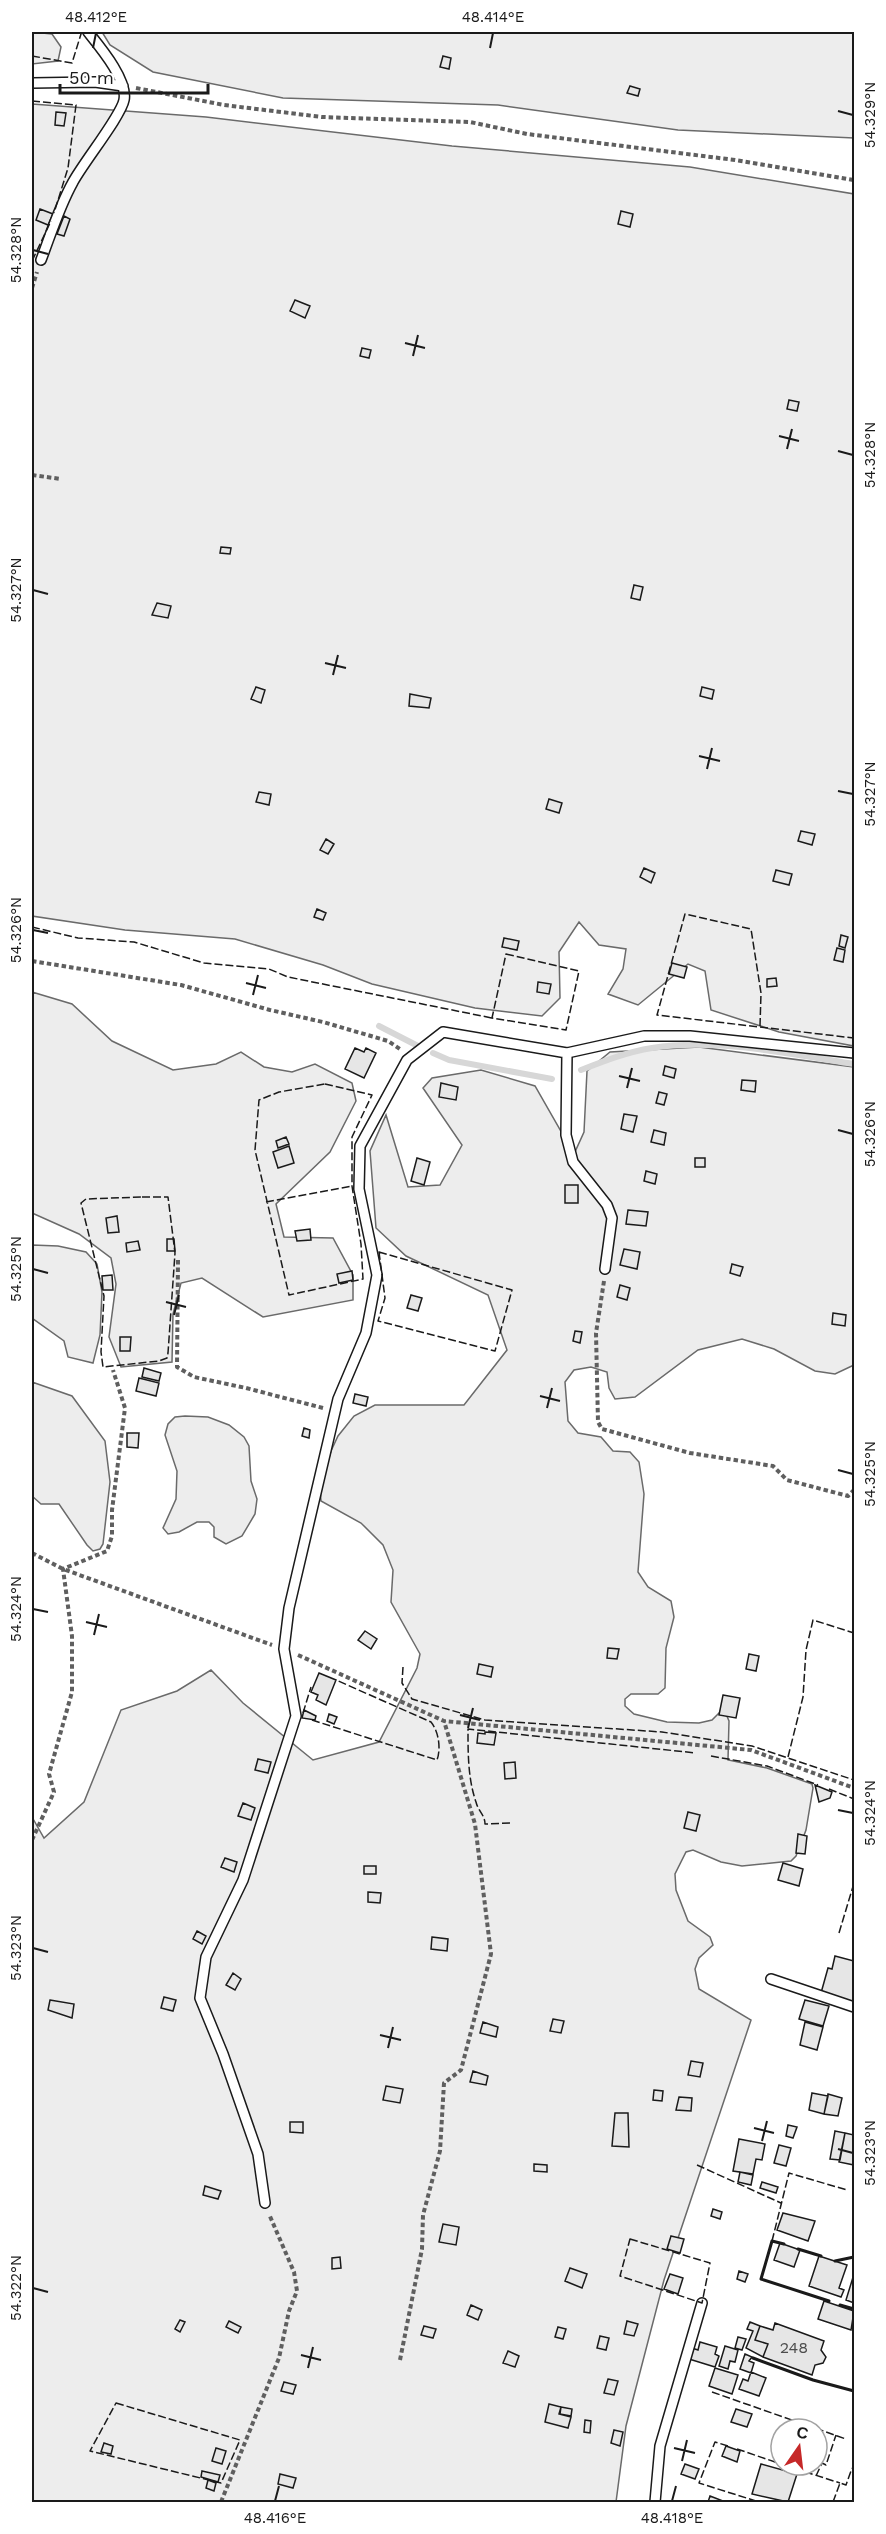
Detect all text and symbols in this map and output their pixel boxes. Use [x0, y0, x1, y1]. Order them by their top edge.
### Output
text: 48.412°E [65, 8, 127, 26]
text: 48.414°E [462, 8, 524, 26]
scale bar [60, 57, 208, 95]
text: 50 m [69, 67, 114, 88]
text: 54.329°N [861, 82, 879, 148]
text: 54.328°N [7, 217, 25, 283]
text: 54.328°N [861, 422, 879, 488]
text: 54.327°N [7, 557, 25, 623]
text: 54.327°N [861, 761, 879, 827]
text: 54.326°N [7, 897, 25, 963]
text: 54.326°N [861, 1101, 879, 1167]
text: 54.325°N [7, 1236, 25, 1302]
text: 54.325°N [861, 1441, 879, 1507]
text: 54.324°N [7, 1576, 25, 1642]
text: 54.324°N [861, 1780, 879, 1846]
text: 54.323°N [7, 1915, 25, 1981]
text: 54.323°N [861, 2120, 879, 2186]
text: 54.322°N [7, 2255, 25, 2321]
house number: 248 [780, 2338, 808, 2357]
north arrow [769, 2417, 829, 2477]
text: С [795, 2422, 811, 2444]
text: 48.416°E [244, 2509, 306, 2527]
text: 48.418°E [641, 2509, 703, 2527]

